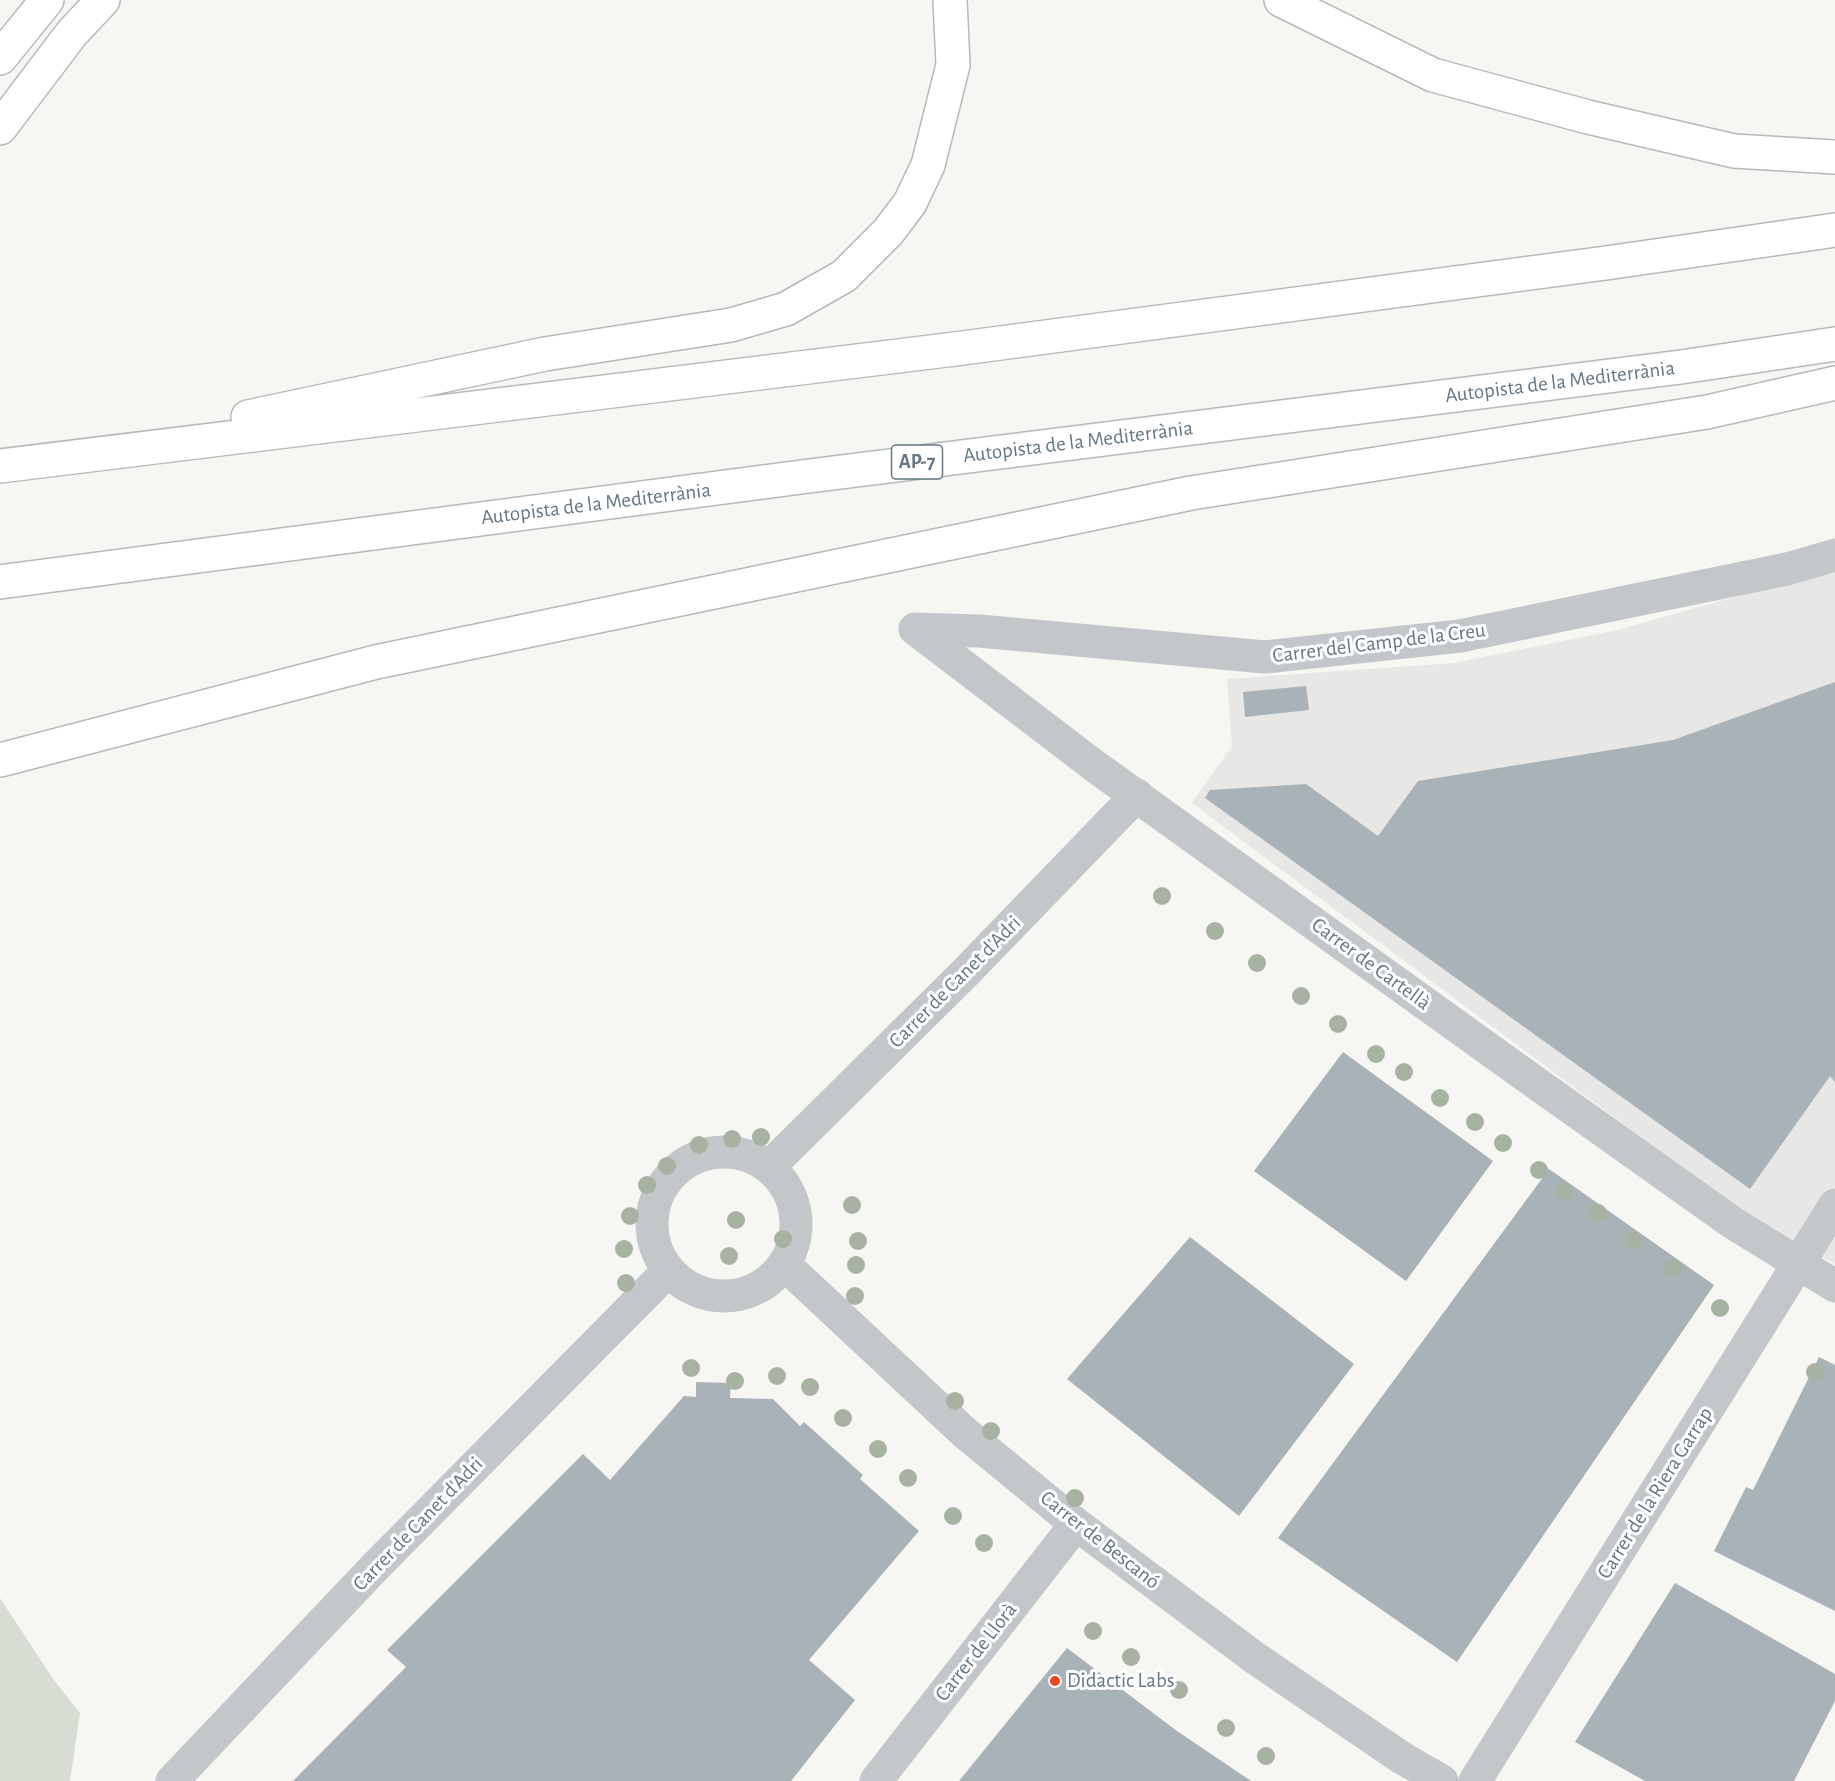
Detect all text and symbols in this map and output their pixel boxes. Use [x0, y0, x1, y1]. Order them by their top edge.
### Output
street label: Autopista de la Mediterrània [1444, 355, 1676, 409]
street label: Autopista de la Mediterrània [962, 415, 1194, 469]
road number: AP-7 [892, 445, 942, 479]
street label: Autopista de la Mediterrània [480, 477, 712, 531]
street label: Carrer del Camp de la Creu [1271, 617, 1487, 669]
street label: Carrer de Canet d'Adri [884, 911, 1026, 1053]
street label: Carrer de Cartellà [1306, 912, 1436, 1016]
street label: Carrer de la Riera Garrap [1592, 1402, 1718, 1584]
street label: Carrer de Canet d'Adri [348, 1452, 488, 1596]
street label: Carrer de Bescanó [1035, 1485, 1165, 1595]
street label: Carrer de Llorà [930, 1598, 1022, 1706]
place label: Didactic Labs [1067, 1668, 1175, 1694]
marker: Didactic Labs [1048, 1674, 1062, 1688]

